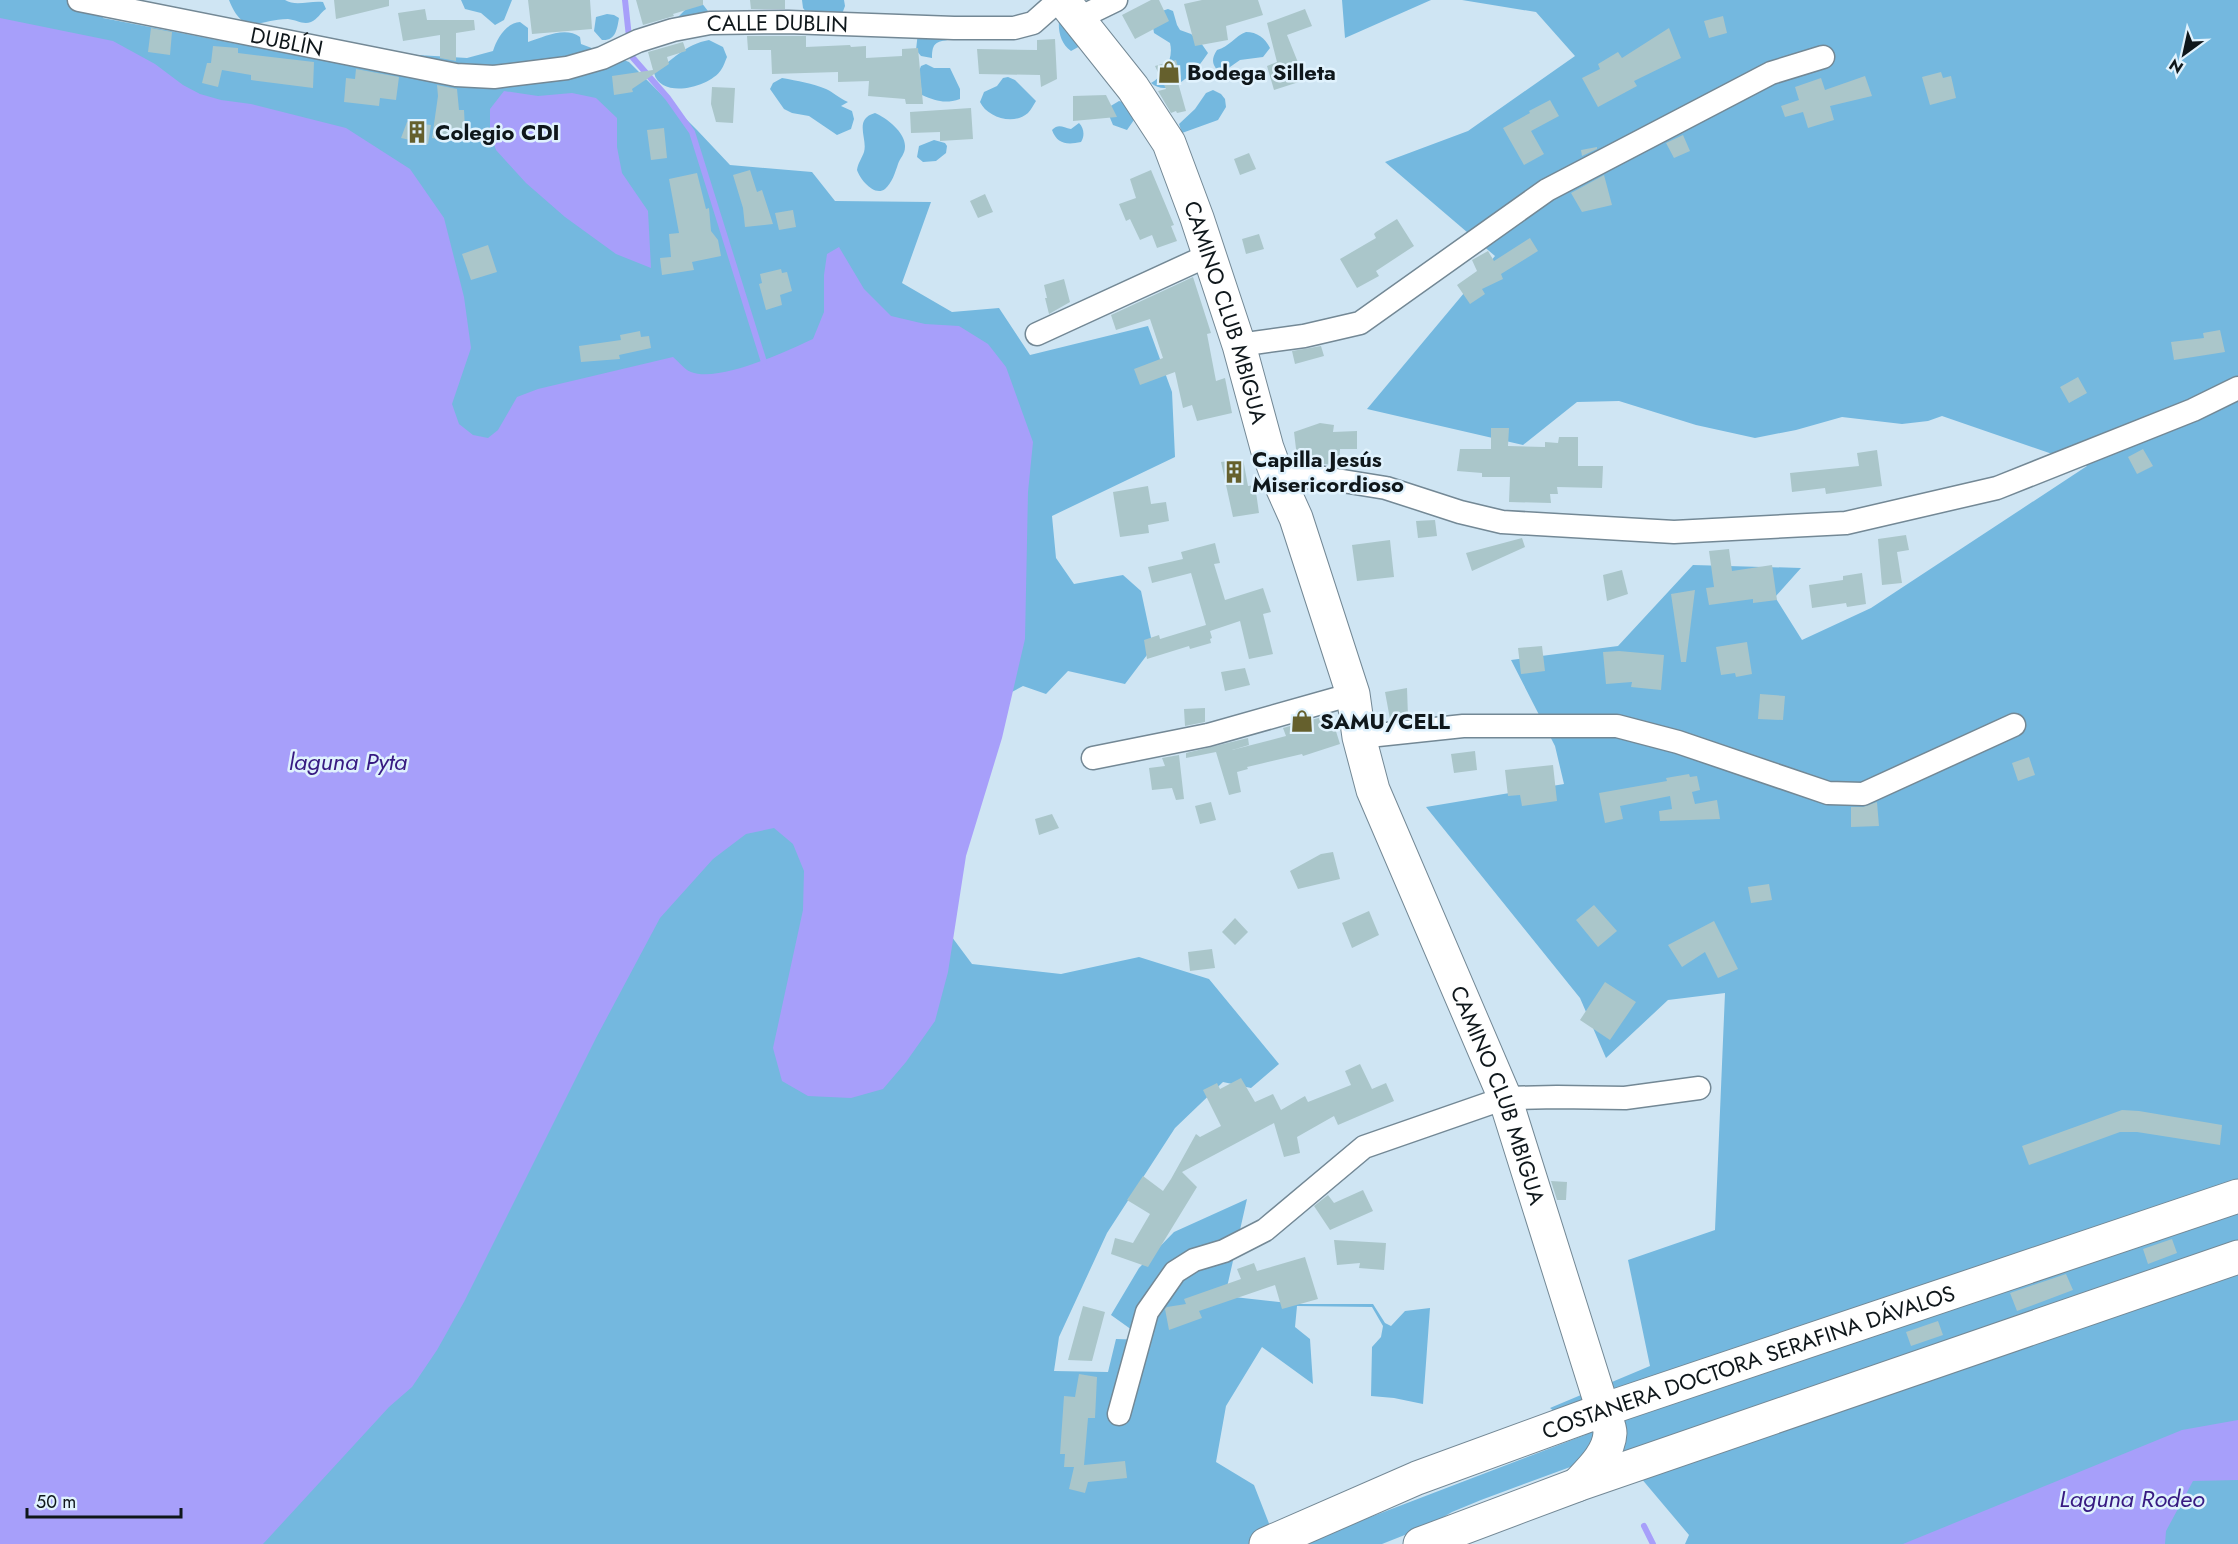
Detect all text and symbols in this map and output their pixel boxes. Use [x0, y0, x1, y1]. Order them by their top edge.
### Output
street label: CALLE DUBLIN [707, 6, 849, 40]
street label: DUBLÍN [248, 19, 326, 64]
north arrow [2154, 24, 2214, 84]
text: N [2165, 53, 2188, 79]
place label: Bodega Silleta [1187, 56, 1336, 88]
shop icon: Bodega Silleta [1156, 59, 1182, 85]
place label: Colegio CDI [435, 116, 560, 148]
building icon: Colegio CDI [404, 119, 430, 145]
street label: CAMINO CLUB MBIGUA [1176, 196, 1276, 428]
place label: Capilla Jesús Misericordioso [1252, 443, 1404, 500]
building icon: Capilla Jesús Misericordioso [1221, 459, 1247, 485]
place label: SAMU/CELL [1320, 705, 1450, 737]
shop icon: SAMU/CELL [1289, 708, 1315, 734]
water label: laguna Pyta [289, 744, 407, 779]
street label: CAMINO CLUB MBIGUA [1443, 981, 1554, 1209]
street label: COSTANERA DOCTORA SERAFINA DÁVALOS [1537, 1277, 1959, 1447]
scale bar [27, 1481, 182, 1519]
water label: Laguna Rodeo [2059, 1481, 2205, 1516]
text: 50 m [36, 1489, 76, 1515]

